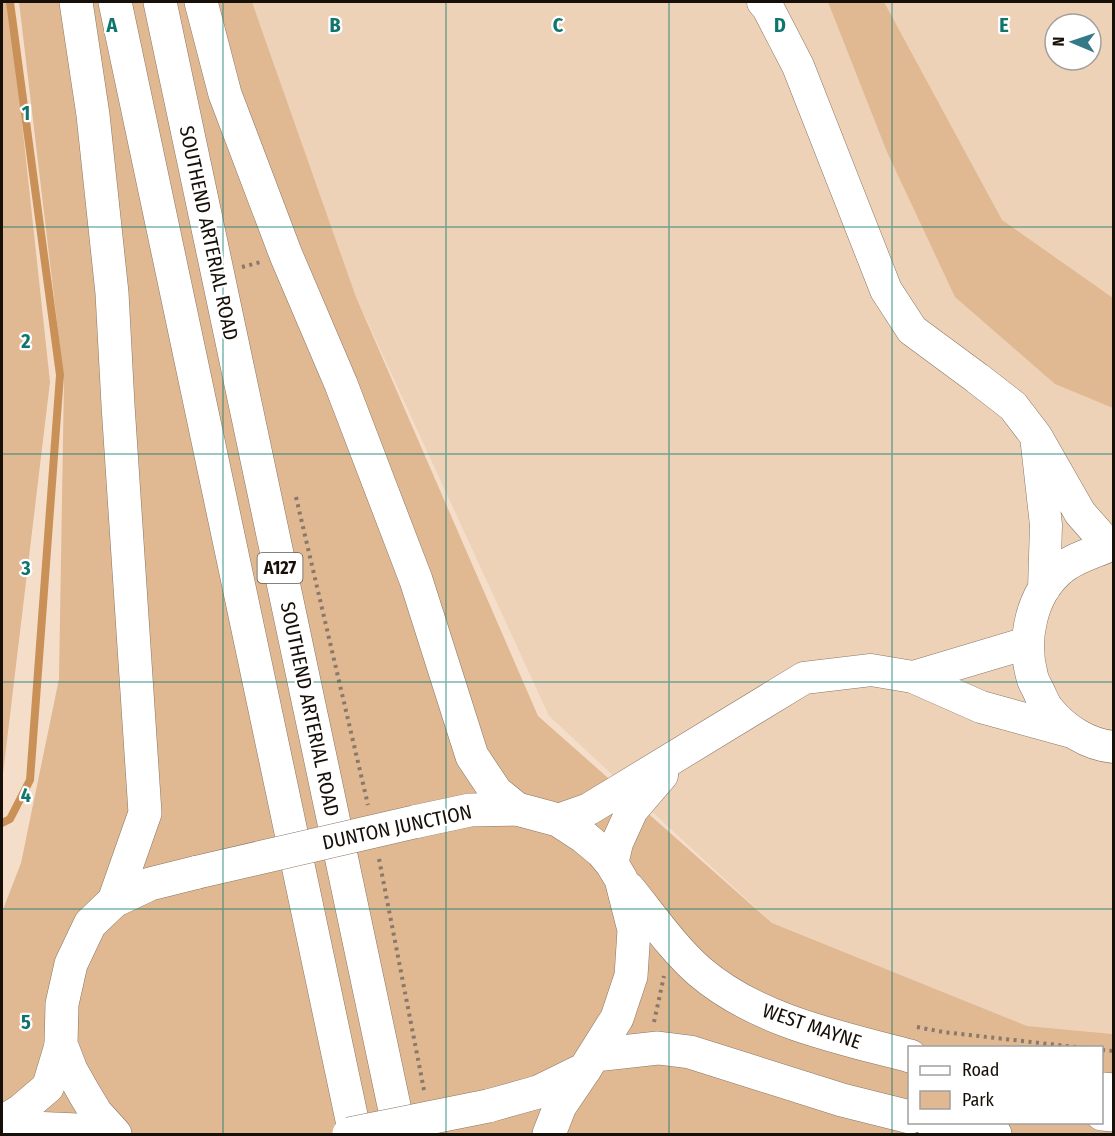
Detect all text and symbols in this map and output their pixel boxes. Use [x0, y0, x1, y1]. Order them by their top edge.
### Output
north arrow [1043, 12, 1103, 72]
text: A [106, 13, 119, 37]
text: B [329, 13, 341, 37]
text: C [553, 13, 564, 37]
text: D [774, 13, 786, 37]
text: E [999, 13, 1009, 37]
text: N [1049, 36, 1068, 47]
text: 1 [22, 101, 30, 125]
street label: SOUTHEND ARTERIAL ROAD [175, 124, 243, 342]
text: 2 [20, 329, 31, 353]
road number: A127 [258, 553, 302, 583]
text: 3 [20, 556, 31, 580]
street label: SOUTHEND ARTERIAL ROAD [276, 600, 344, 818]
text: 4 [21, 783, 31, 807]
street label: DUNTON JUNCTION [320, 799, 474, 855]
street label: WEST MAYNE [759, 998, 865, 1054]
text: 5 [21, 1010, 31, 1034]
legend [908, 1046, 1103, 1124]
text: Road [962, 1059, 999, 1081]
text: Park [962, 1089, 995, 1111]

